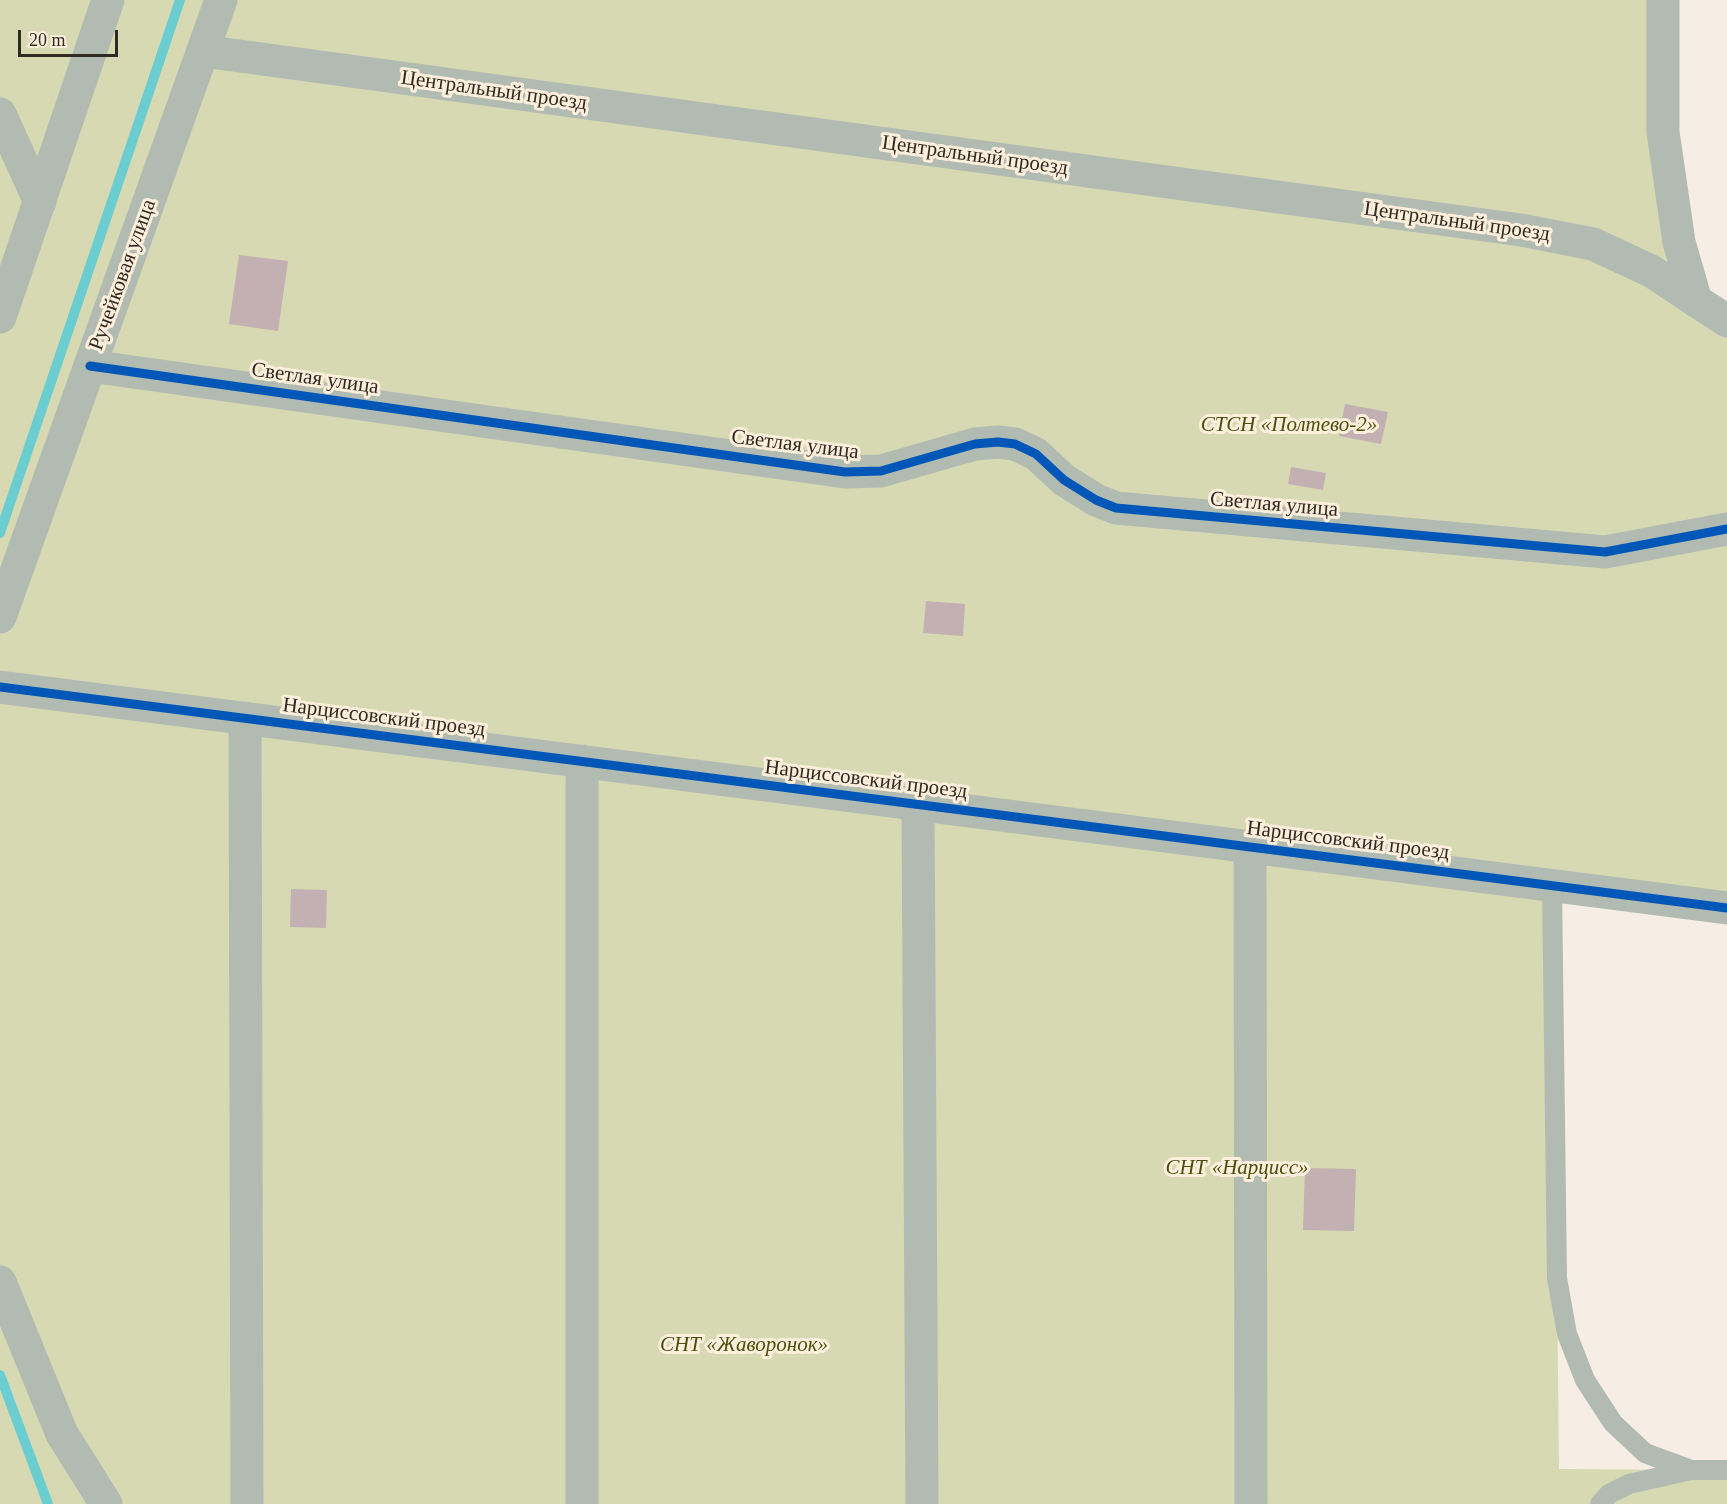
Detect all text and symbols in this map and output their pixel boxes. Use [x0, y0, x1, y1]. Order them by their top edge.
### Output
scale bar [21, 18, 122, 56]
text: 20 m [29, 30, 66, 50]
street label: Центральный проезд [399, 65, 589, 117]
street label: Центральный проезд [880, 130, 1070, 182]
street label: Ручейковая улица [84, 196, 162, 354]
street label: Центральный проезд [1362, 196, 1552, 248]
street label: Светлая улица [250, 358, 380, 400]
park label: СТСН «Полтево-2» [1201, 412, 1377, 438]
street label: Светлая улица [730, 425, 860, 465]
street label: Светлая улица [1209, 487, 1339, 523]
street label: Нарциссовский проезд [281, 693, 487, 743]
street label: Нарциссовский проезд [763, 755, 969, 805]
street label: Нарциссовский проезд [1245, 816, 1451, 866]
park label: СНТ «Нарцисс» [1166, 1155, 1308, 1181]
park label: СНТ «Жаворонок» [660, 1332, 828, 1358]

